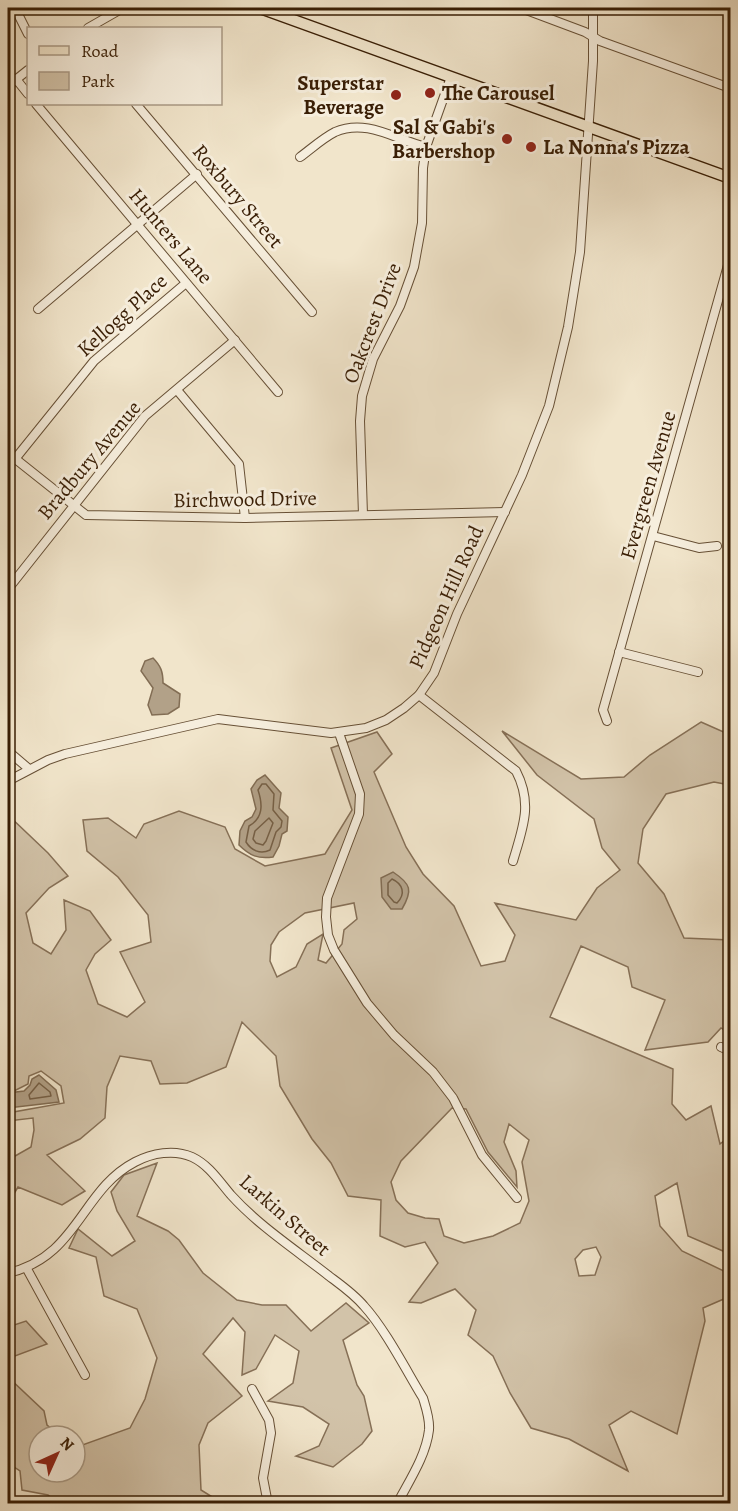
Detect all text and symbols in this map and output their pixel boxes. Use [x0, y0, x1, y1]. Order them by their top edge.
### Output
legend [27, 27, 222, 105]
text: Road [81, 39, 119, 63]
text: Park [81, 69, 115, 93]
place label: Superstar Beverage [297, 69, 384, 121]
place label: The Carousel [442, 79, 555, 107]
marker: The Carousel [423, 86, 437, 100]
marker: Superstar Beverage [389, 88, 403, 102]
place label: Sal & Gabi's Barbershop [392, 113, 495, 165]
marker: Sal & Gabi's Barbershop [500, 132, 514, 146]
place label: La Nonna's Pizza [543, 133, 691, 161]
street label: Roxbury Street [186, 138, 290, 254]
marker: La Nonna's Pizza [524, 140, 538, 154]
street label: Hunters Lane [123, 182, 219, 290]
street label: Oakcrest Drive [336, 259, 408, 387]
street label: Kellogg Place [71, 267, 173, 363]
street label: Bradbury Avenue [31, 394, 147, 526]
street label: Evergreen Avenue [613, 407, 683, 563]
street label: Birchwood Drive [173, 484, 317, 514]
street label: Pidgeon Hill Road [402, 520, 490, 673]
street label: Larkin Street [233, 1168, 337, 1262]
north arrow [27, 1424, 87, 1484]
text: N [55, 1432, 79, 1456]

